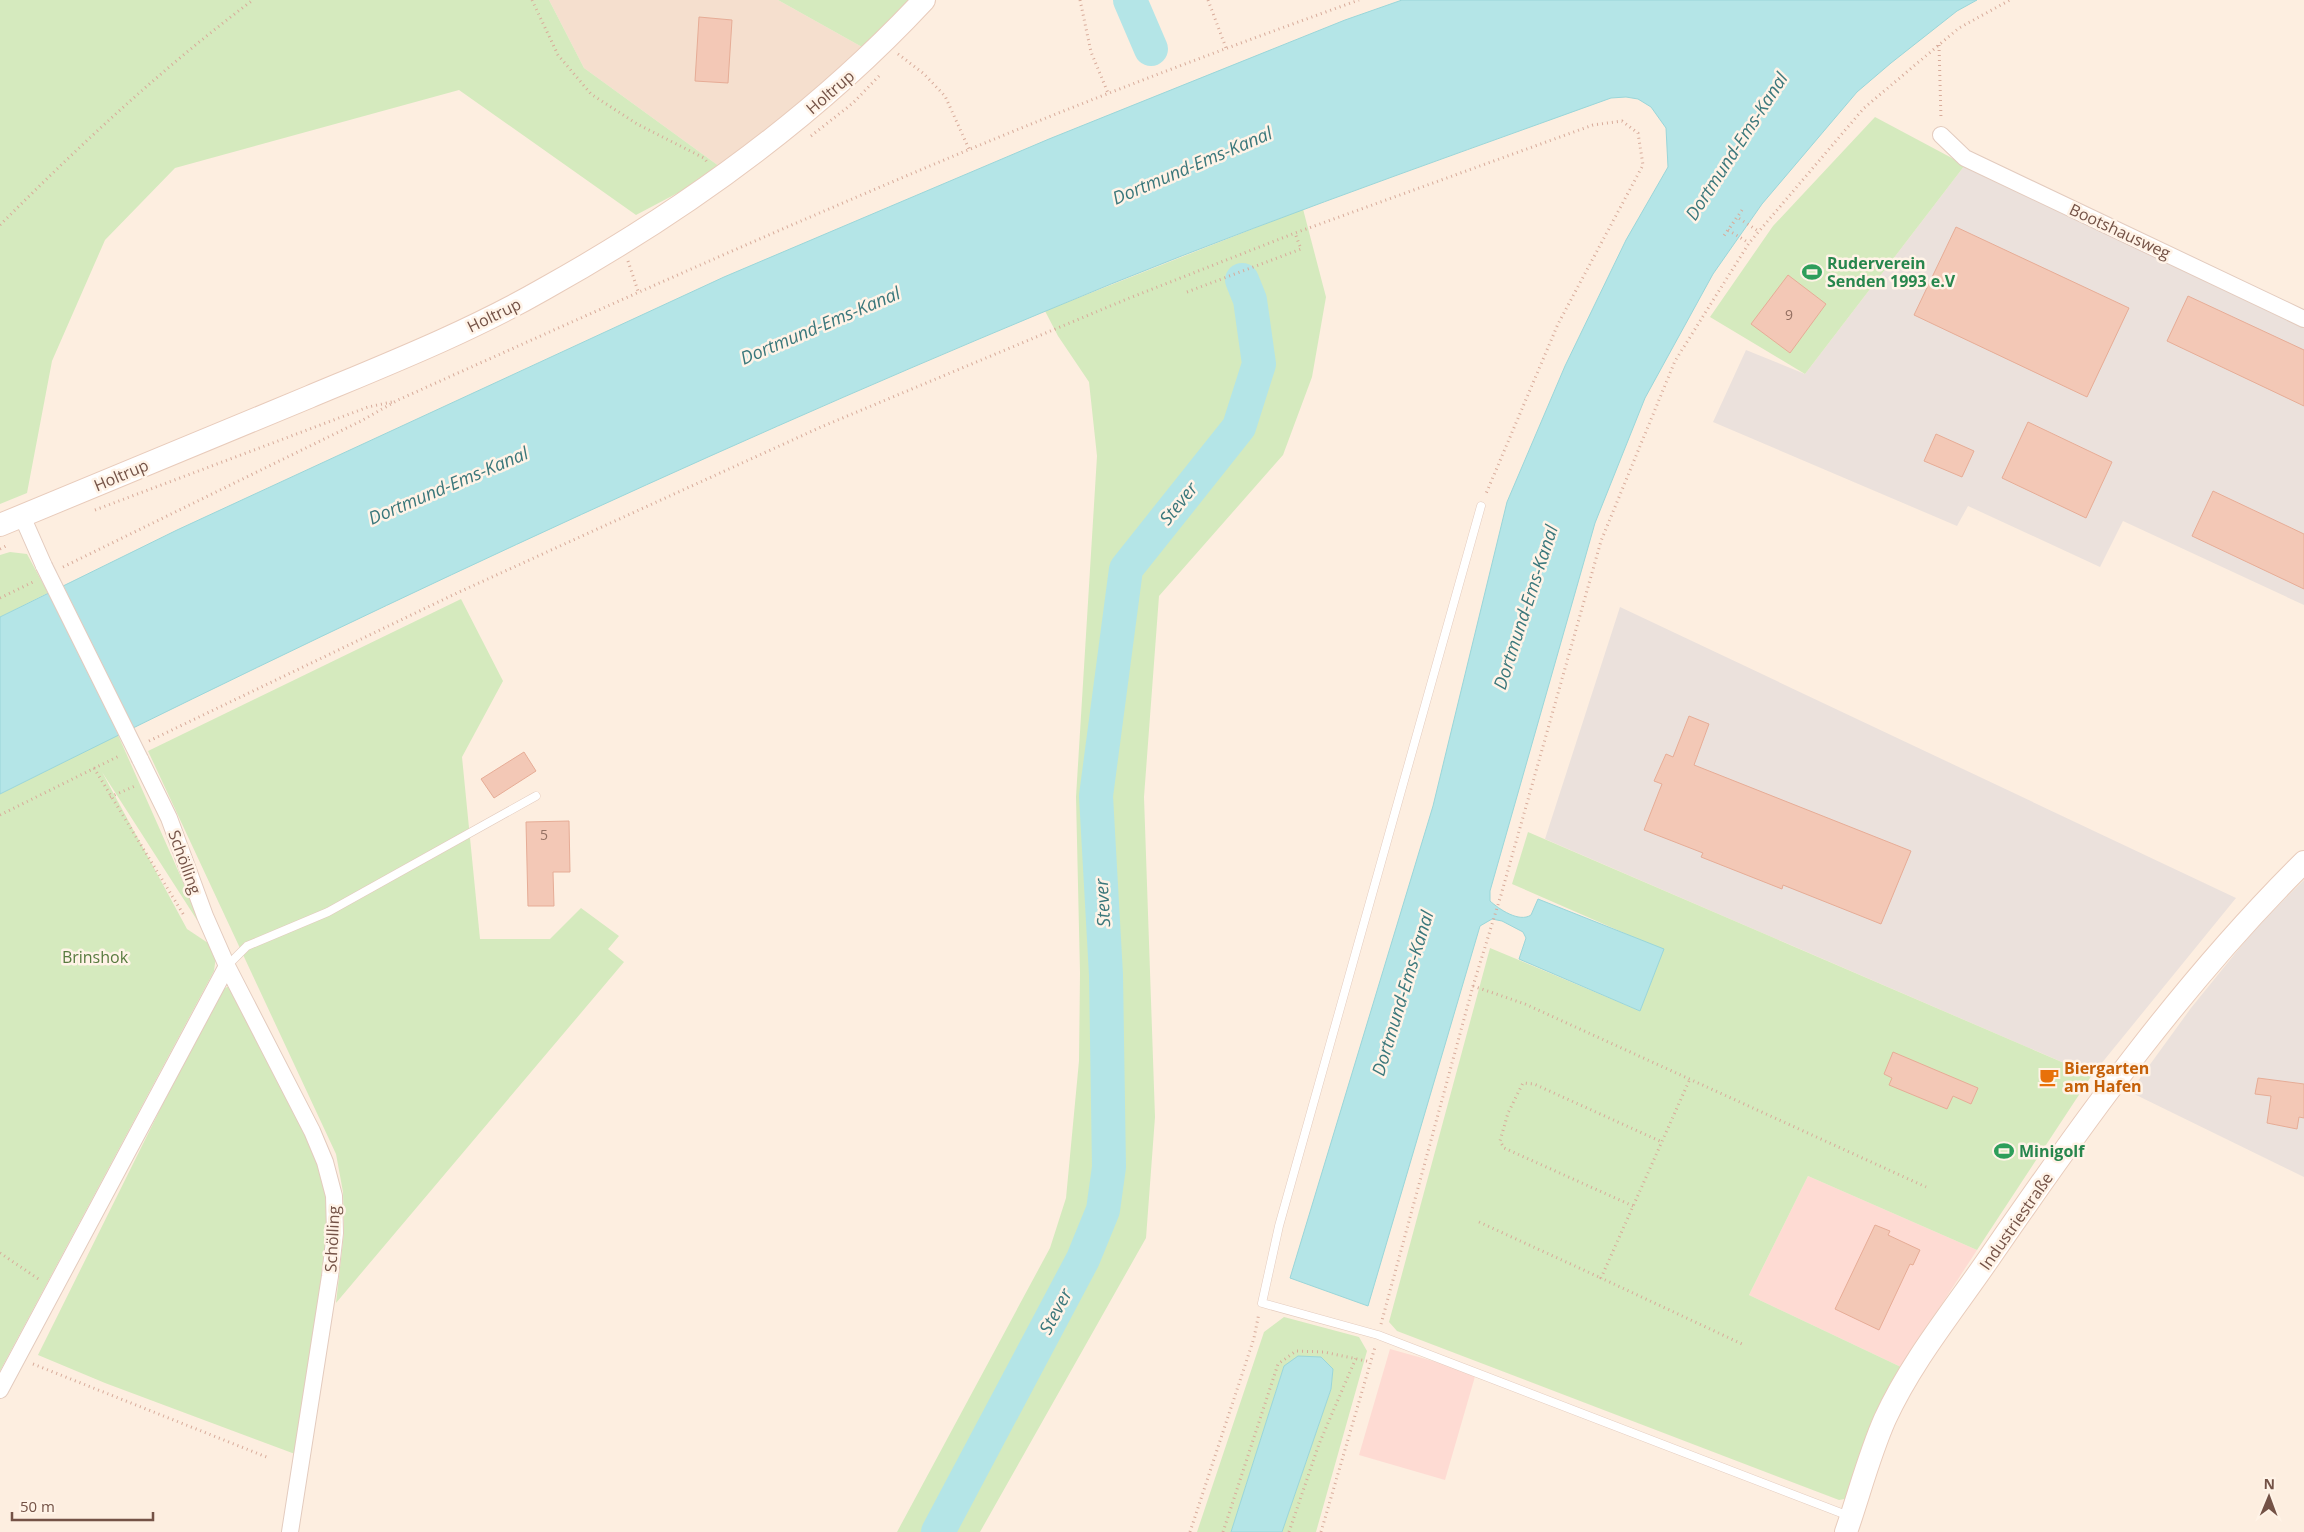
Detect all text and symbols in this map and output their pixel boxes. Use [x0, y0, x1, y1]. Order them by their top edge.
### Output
street label: Holtrup [801, 65, 859, 119]
water label: Dortmund-Ems-Kanal [1679, 67, 1793, 224]
water label: Dortmund-Ems-Kanal [1108, 120, 1276, 210]
street label: Bootshausweg [2066, 198, 2174, 264]
place label: Ruderverein Senden 1993 e.V [1827, 252, 1956, 292]
sports icon: Ruderverein Senden 1993 e.V [1801, 261, 1823, 283]
water label: Dortmund-Ems-Kanal [736, 280, 904, 370]
street label: Holtrup [463, 293, 525, 337]
house number: 9 [1785, 305, 1793, 324]
water label: Dortmund-Ems-Kanal [364, 440, 532, 530]
street label: Holtrup [90, 454, 152, 496]
water label: Stever [1153, 476, 1203, 529]
water label: Dortmund-Ems-Kanal [1487, 521, 1563, 692]
house number: 5 [540, 825, 548, 844]
street label: Schölling [163, 827, 207, 897]
water label: Stever [1089, 877, 1115, 928]
water label: Dortmund-Ems-Kanal [1365, 907, 1439, 1078]
park label: Brinshok [62, 946, 129, 968]
place label: Biergarten am Hafen [2064, 1057, 2149, 1097]
cafe icon: Biergarten am Hafen [2038, 1066, 2060, 1088]
sports icon: Minigolf [1993, 1140, 2015, 1162]
place label: Minigolf [2019, 1140, 2085, 1162]
street label: Industriestraße [1974, 1168, 2058, 1274]
street label: Schölling [319, 1205, 345, 1273]
water label: Stever [1033, 1283, 1077, 1338]
north arrow [2244, 1472, 2294, 1522]
text: N [2263, 1474, 2275, 1493]
scale bar [12, 1490, 154, 1522]
text: 50 m [20, 1496, 55, 1516]

